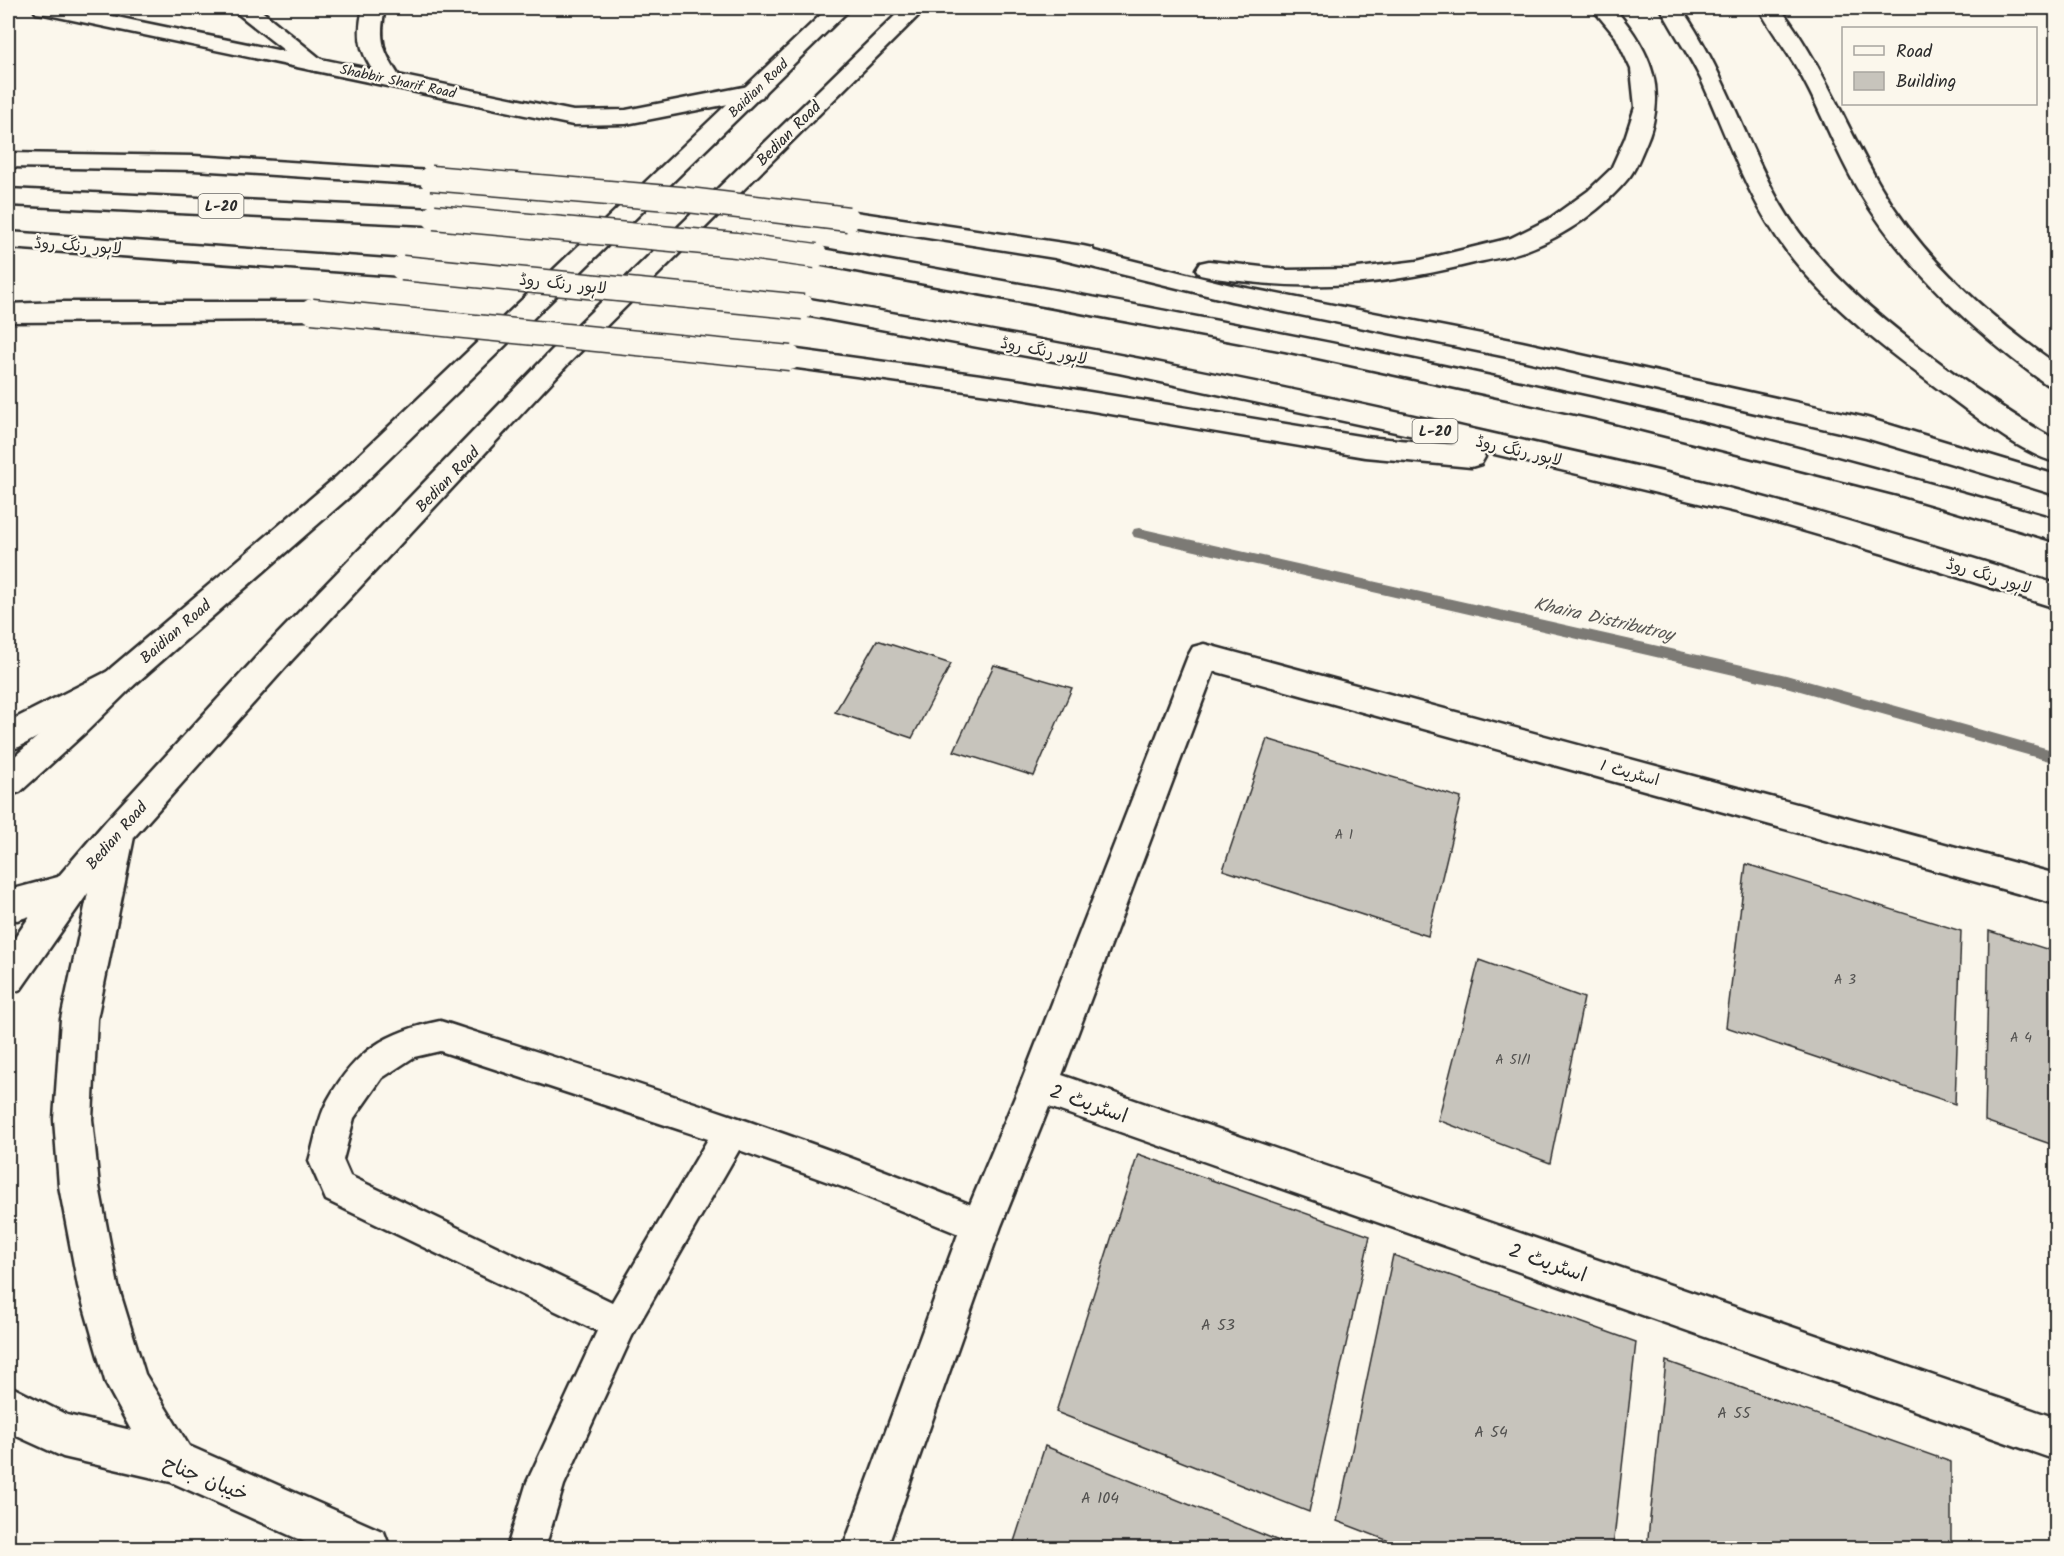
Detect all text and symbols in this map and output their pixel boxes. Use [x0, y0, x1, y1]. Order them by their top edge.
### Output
legend [1842, 27, 2037, 105]
text: Road [1896, 38, 1933, 67]
street label: Baidian Road [723, 53, 795, 123]
street label: Shabbir Sharif Road [338, 59, 459, 105]
text: Building [1896, 68, 1956, 97]
street label: Bedian Road [751, 95, 828, 172]
road number: L-20 [198, 194, 244, 218]
street label: لاہور رنگ روڈ [33, 231, 122, 262]
street label: لاہور رنگ روڈ [518, 267, 608, 302]
street label: لاہور رنگ روڈ [998, 331, 1089, 372]
road number: L-20 [1412, 419, 1458, 443]
street label: لاہور رنگ روڈ [1473, 429, 1564, 474]
street label: Bedian Road [410, 441, 487, 519]
street label: لاہور رنگ روڈ [1943, 552, 2034, 601]
water label: Khaira Distributroy [1531, 590, 1679, 651]
street label: Baidian Road [135, 593, 218, 670]
street label: اسٹریٹ 1 [1597, 754, 1662, 793]
street label: Bedian Road [80, 795, 155, 876]
house number: A 1 [1335, 824, 1353, 846]
house number: A 3 [1834, 969, 1856, 991]
house number: A 4 [2010, 1027, 2032, 1049]
house number: A 51/1 [1495, 1049, 1531, 1071]
street label: اسٹریٹ 2 [1045, 1077, 1132, 1133]
street label: اسٹریٹ 2 [1504, 1236, 1591, 1292]
house number: A 53 [1201, 1313, 1235, 1338]
house number: A 55 [1717, 1401, 1752, 1426]
house number: A 54 [1474, 1420, 1508, 1445]
street label: خیبان جناح [158, 1448, 253, 1511]
house number: A 104 [1081, 1486, 1119, 1511]

